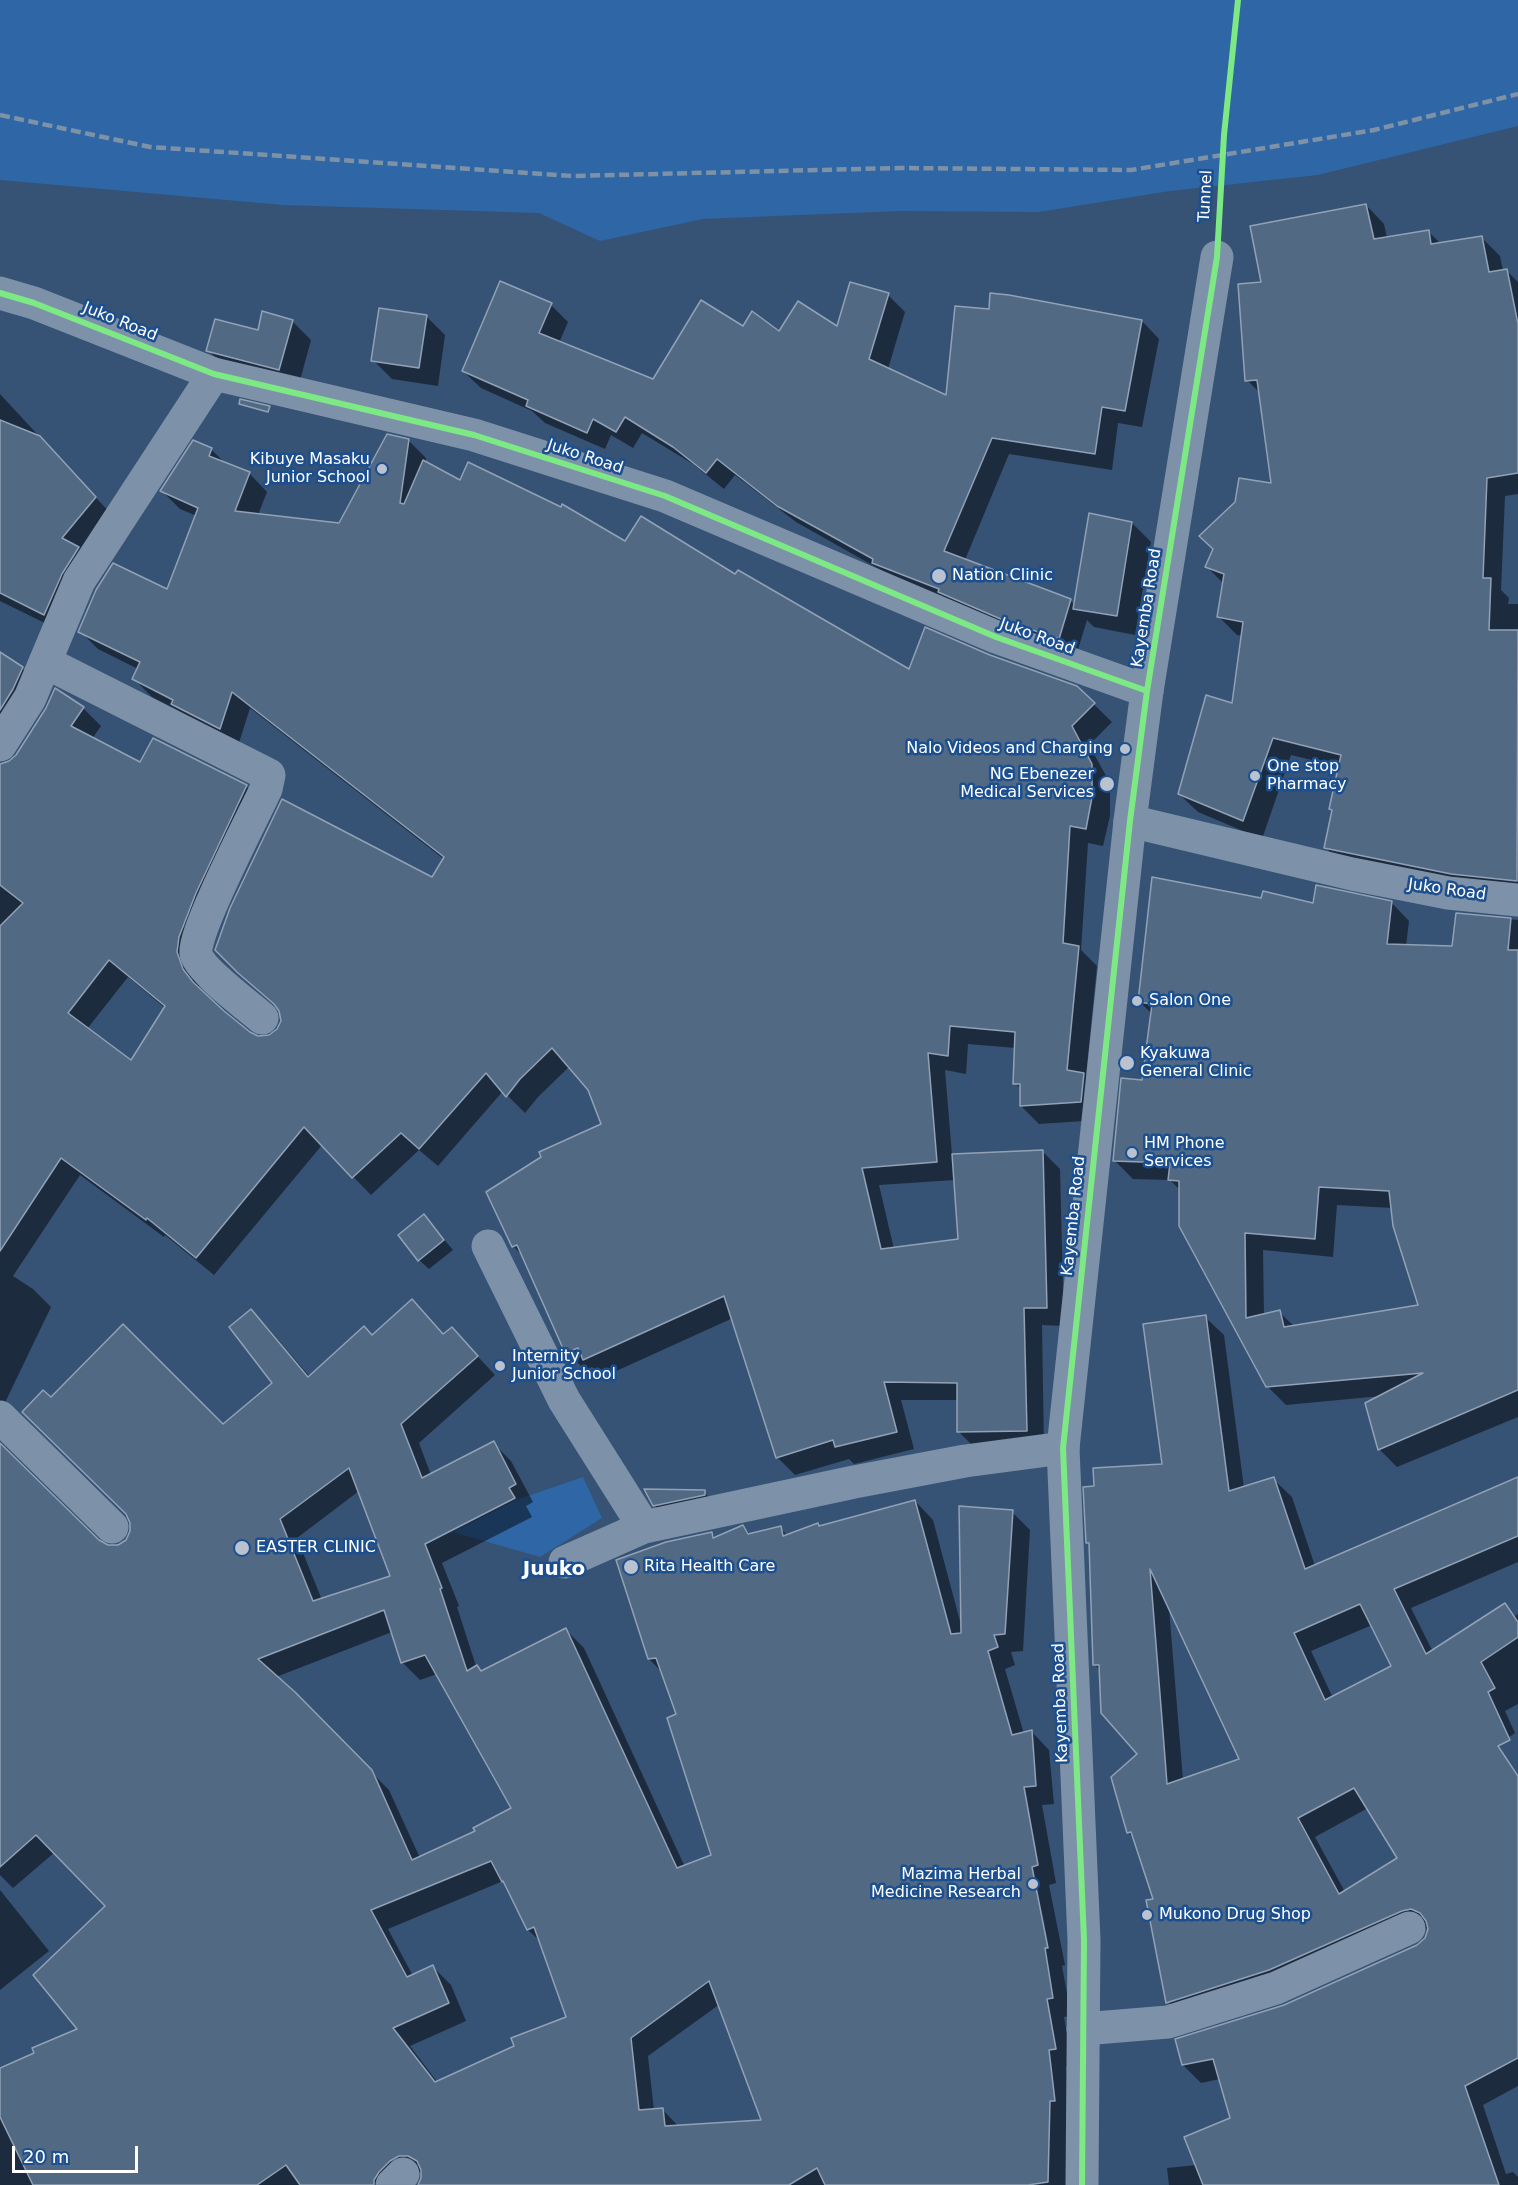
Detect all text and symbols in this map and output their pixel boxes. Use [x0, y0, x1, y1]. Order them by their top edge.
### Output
street label: Tunnel [1195, 170, 1217, 222]
street label: Juko Road [80, 298, 160, 346]
street label: Juko Road [545, 436, 625, 478]
place label: Kibuye Masaku Junior School [250, 450, 370, 488]
marker: Kibuye Masaku Junior School [375, 462, 389, 476]
street label: Kayemba Road [1128, 547, 1166, 669]
place label: Nation Clinic [952, 566, 1053, 586]
marker: Nation Clinic [930, 567, 948, 585]
street label: Juko Road [997, 615, 1077, 659]
place label: Nalo Videos and Charging [906, 739, 1113, 759]
marker: Nalo Videos and Charging [1118, 742, 1132, 756]
place label: One stop Pharmacy [1267, 757, 1347, 795]
place label: NG Ebenezer Medical Services [960, 765, 1094, 803]
marker: One stop Pharmacy [1248, 769, 1262, 783]
marker: NG Ebenezer Medical Services [1098, 775, 1116, 793]
street label: Juko Road [1407, 875, 1487, 905]
place label: Salon One [1149, 991, 1231, 1011]
marker: Salon One [1130, 994, 1144, 1008]
place label: Kyakuwa General Clinic [1140, 1044, 1252, 1082]
marker: Kyakuwa General Clinic [1118, 1054, 1136, 1072]
place label: HM Phone Services [1144, 1134, 1224, 1172]
marker: HM Phone Services [1125, 1146, 1139, 1160]
street label: Kayemba Road [1058, 1155, 1090, 1277]
place label: Internity Junior School [512, 1347, 616, 1385]
marker: Internity Junior School [493, 1359, 507, 1373]
place label: EASTER CLINIC [256, 1538, 376, 1558]
marker: EASTER CLINIC [233, 1539, 251, 1557]
place label: Rita Health Care [644, 1557, 775, 1577]
district label: Juuko [523, 1558, 585, 1582]
marker: Rita Health Care [622, 1558, 640, 1576]
street label: Kayemba Road [1049, 1643, 1073, 1763]
place label: Mazima Herbal Medicine Research [871, 1865, 1021, 1903]
marker: Mazima Herbal Medicine Research [1026, 1877, 1040, 1891]
place label: Mukono Drug Shop [1159, 1905, 1311, 1925]
marker: Mukono Drug Shop [1140, 1908, 1154, 1922]
scale bar [15, 2134, 141, 2172]
text: 20 m [23, 2146, 69, 2167]

